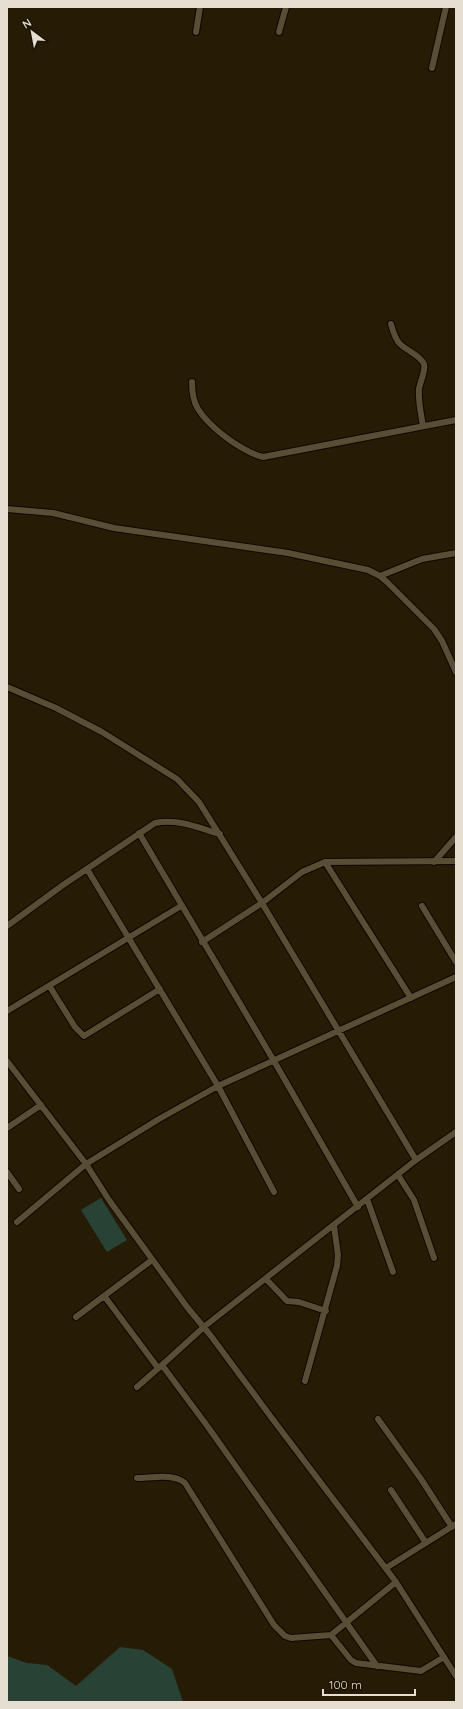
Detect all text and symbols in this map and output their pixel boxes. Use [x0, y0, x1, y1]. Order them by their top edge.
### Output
north arrow [12, 12, 52, 52]
text: N [20, 15, 34, 32]
scale bar [323, 1671, 415, 1697]
text: 100 m [329, 1677, 362, 1692]

